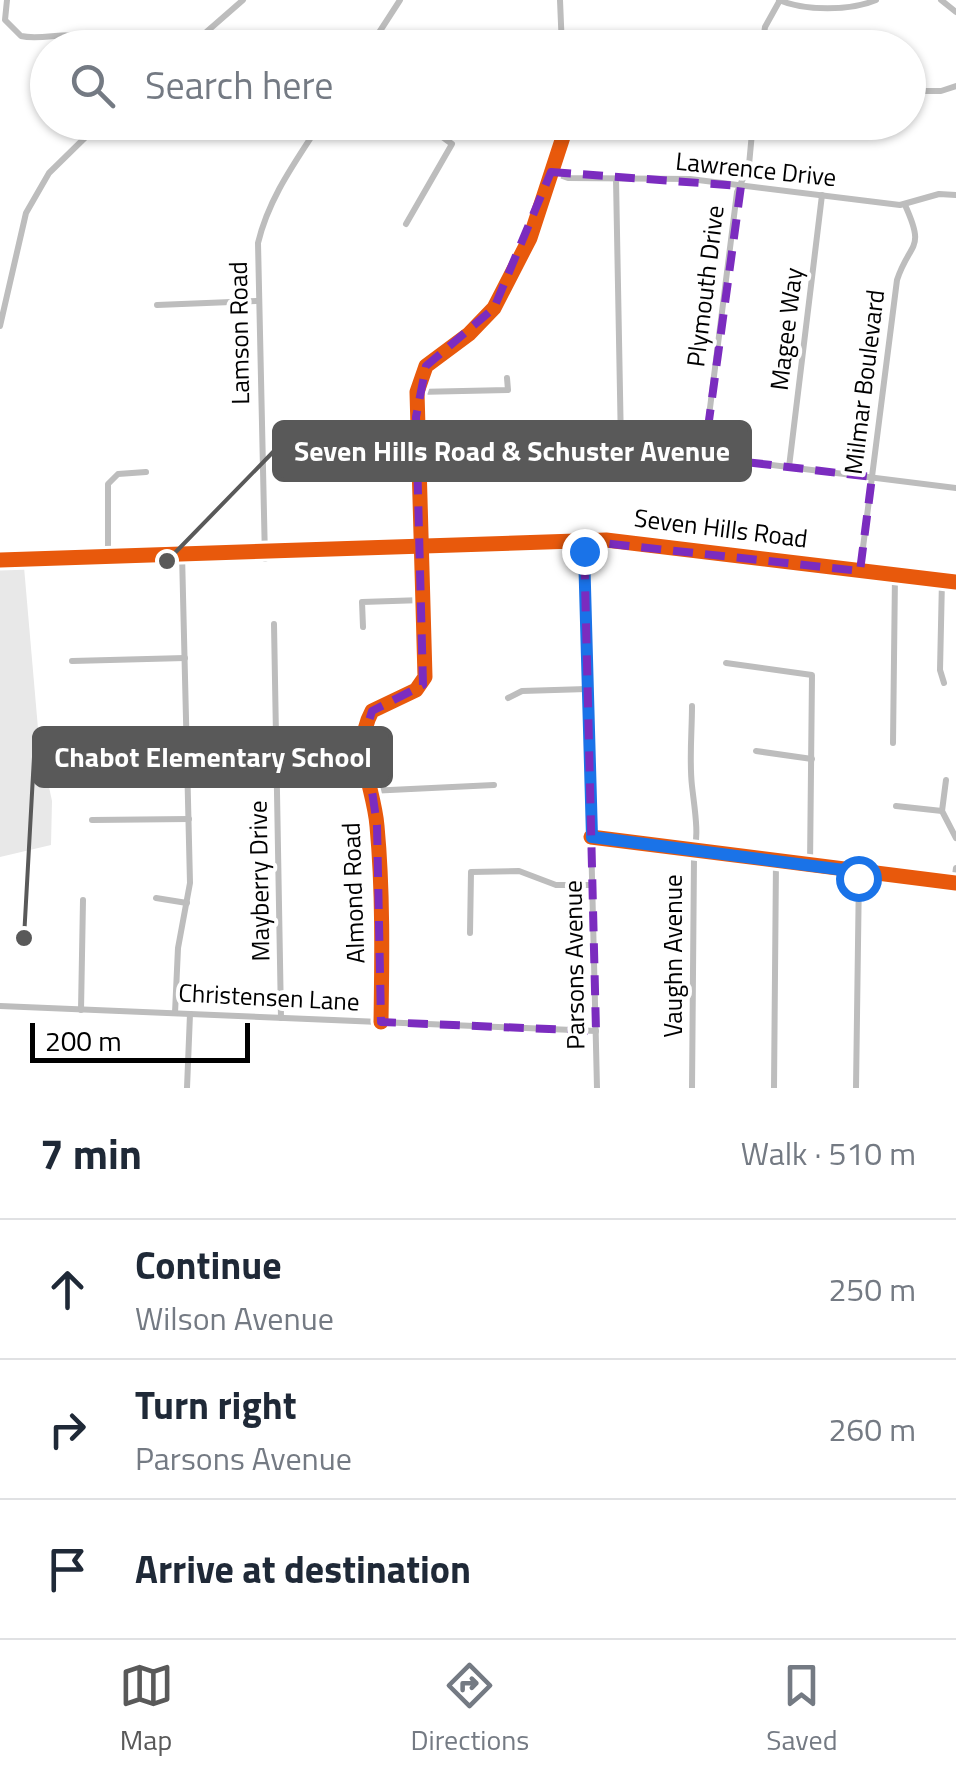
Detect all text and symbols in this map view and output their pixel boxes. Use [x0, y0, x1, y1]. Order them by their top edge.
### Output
search box [30, 30, 926, 140]
text: Search here [145, 56, 333, 114]
icon: search [65, 58, 120, 113]
street label: Lawrence Drive [674, 142, 838, 196]
street label: Plymouth Drive [676, 203, 734, 369]
street label: Lamson Road [219, 261, 259, 405]
street label: Magee Way [760, 265, 812, 393]
street label: Milmar Boulevard [834, 287, 894, 477]
callout: Seven Hills Road & Schuster Avenue [274, 422, 750, 480]
text: Seven Hills Road & Schuster Avenue [294, 429, 730, 472]
street label: Seven Hills Road [632, 499, 810, 557]
route end [562, 529, 608, 575]
callout: Chabot Elementary School [34, 728, 391, 786]
text: Chabot Elementary School [54, 735, 372, 778]
street label: Mayberry Drive [239, 800, 279, 962]
street label: Almond Road [332, 822, 374, 964]
route start [836, 856, 882, 902]
street label: Vaughn Avenue [654, 874, 692, 1038]
street label: Parsons Avenue [554, 880, 594, 1050]
street label: Christensen Lane [177, 973, 361, 1021]
scale bar [30, 1018, 250, 1062]
text: 200 m [45, 1019, 122, 1062]
text: 7 min [40, 1121, 142, 1185]
text: Walk · 510 m [741, 1129, 916, 1177]
text: Continue [135, 1236, 282, 1294]
icon: ahead [40, 1262, 95, 1317]
text: 250 m [828, 1265, 916, 1313]
text: Wilson Avenue [135, 1294, 334, 1342]
text: Turn right [135, 1376, 297, 1434]
icon: right [40, 1402, 95, 1457]
text: 260 m [828, 1405, 916, 1453]
text: Parsons Avenue [135, 1434, 352, 1482]
text: Arrive at destination [135, 1540, 471, 1598]
icon: arrive [40, 1542, 95, 1597]
tab: Map [119, 1658, 174, 1761]
tab: Directions [411, 1658, 529, 1761]
tab: Saved [766, 1658, 837, 1761]

